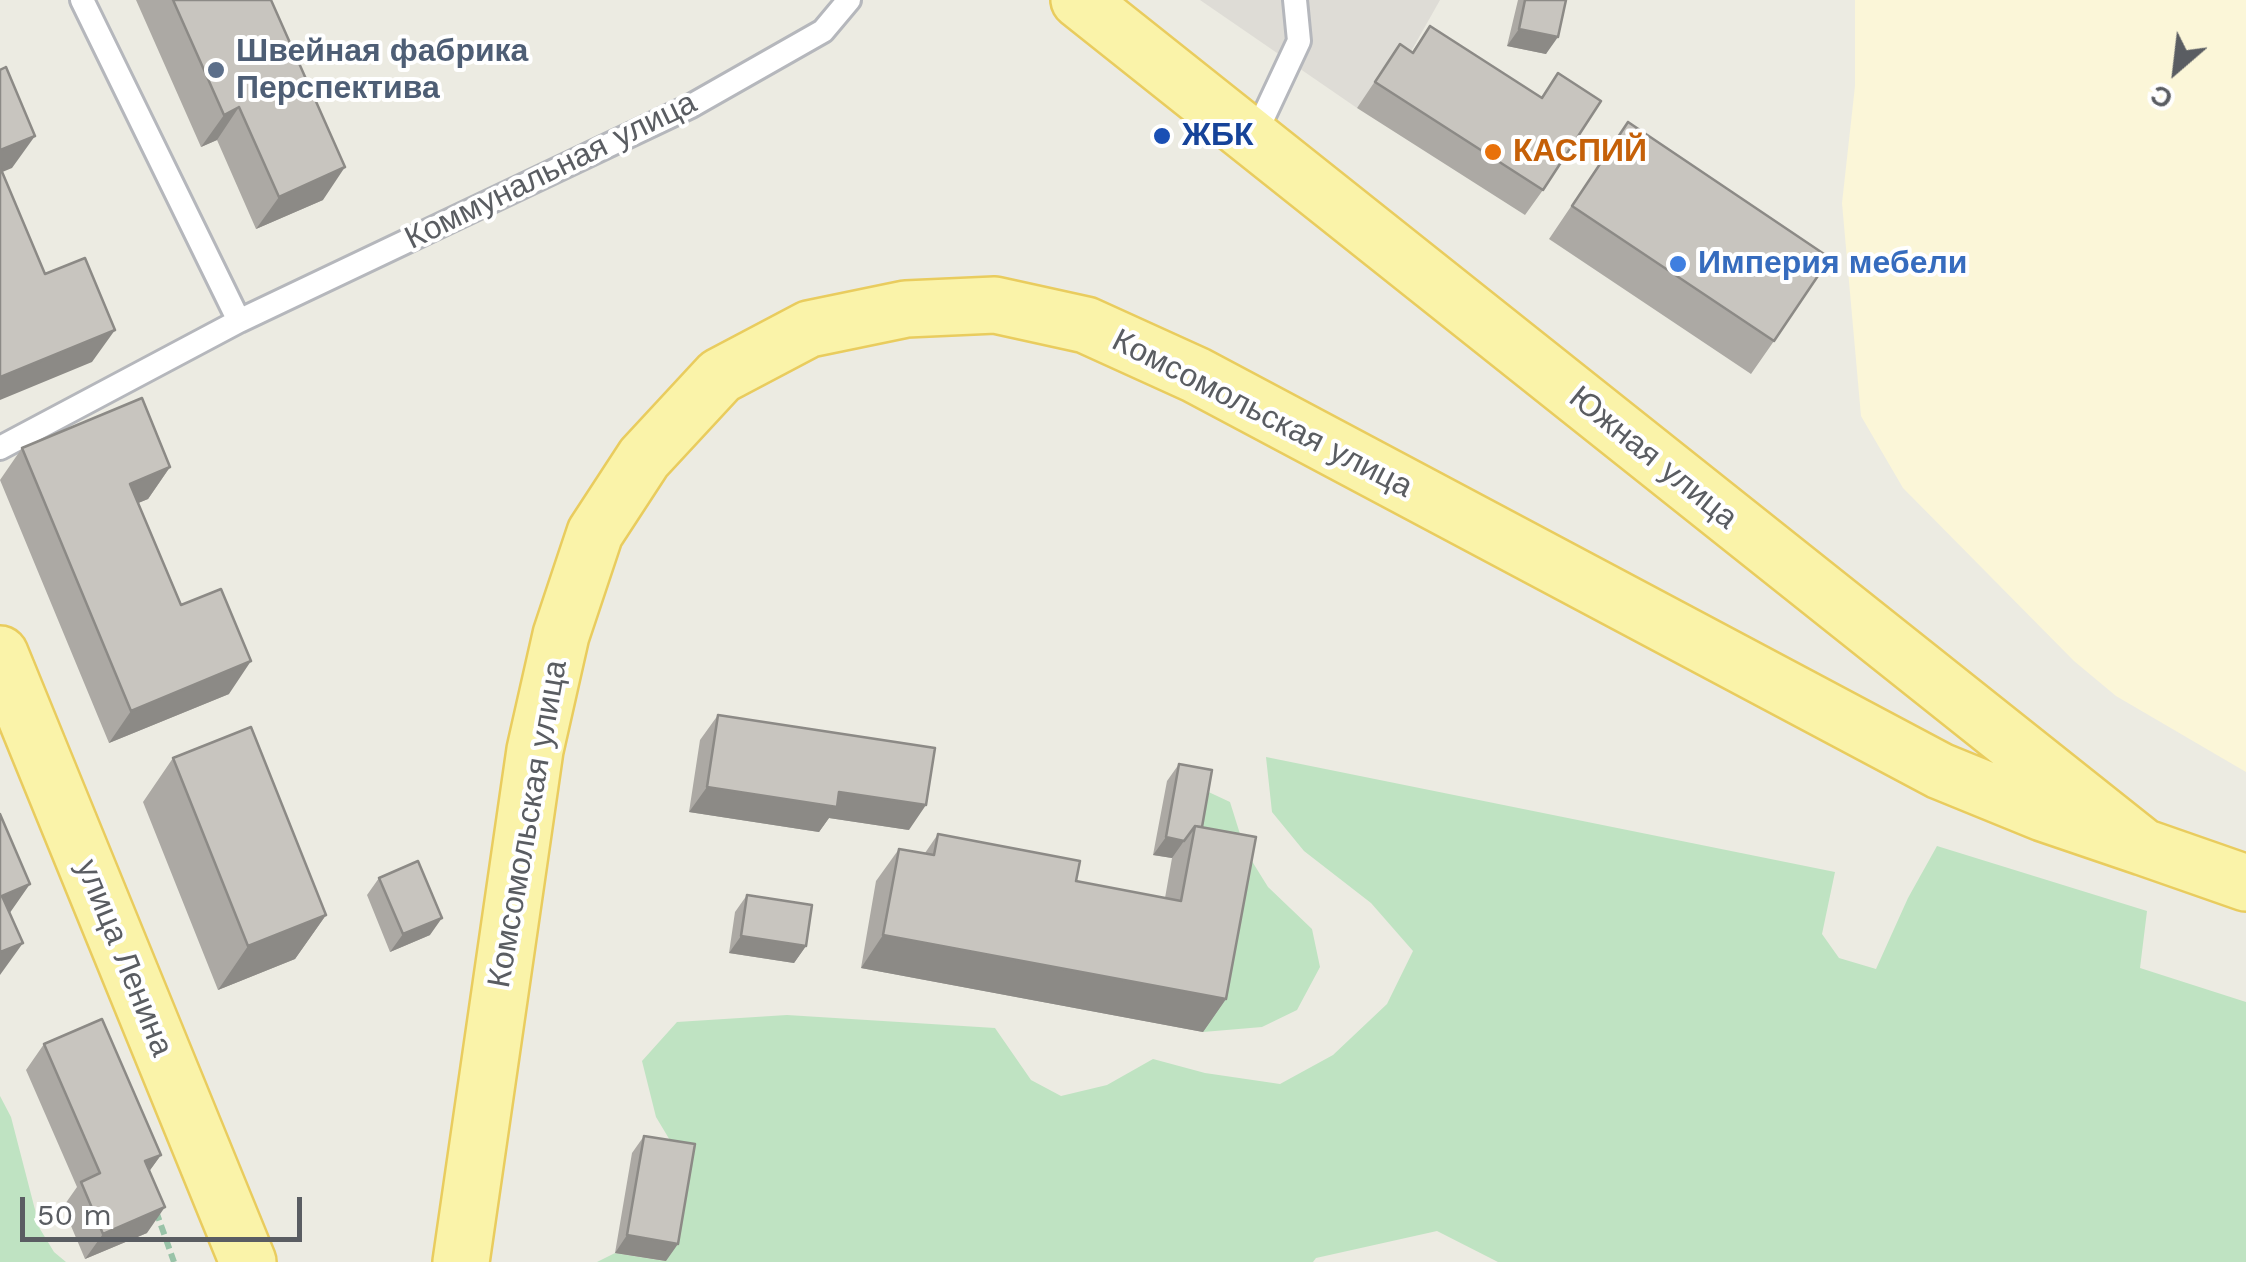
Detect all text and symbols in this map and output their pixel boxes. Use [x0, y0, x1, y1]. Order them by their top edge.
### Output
north arrow [2126, 20, 2226, 120]
place label: Швейная фабрика Перспектива [236, 33, 528, 108]
marker: Швейная фабрика Перспектива [205, 59, 227, 81]
text: С [2145, 78, 2178, 116]
street label: Коммунальная улица [399, 84, 703, 258]
place label: ЖБК [1182, 117, 1253, 155]
marker: ЖБК [1151, 125, 1173, 147]
place label: КАСПИЙ [1513, 133, 1647, 171]
marker: КАСПИЙ [1482, 141, 1504, 163]
place label: Империя мебели [1698, 245, 1967, 283]
marker: Империя мебели [1667, 253, 1689, 275]
street label: Комсомольская улица [1105, 322, 1419, 506]
street label: Южная улица [1561, 378, 1745, 538]
street label: Комсомольская улица [480, 657, 576, 991]
street label: улица Ленина [67, 854, 181, 1062]
scale bar [25, 1177, 308, 1239]
text: 50 m [37, 1197, 112, 1232]

